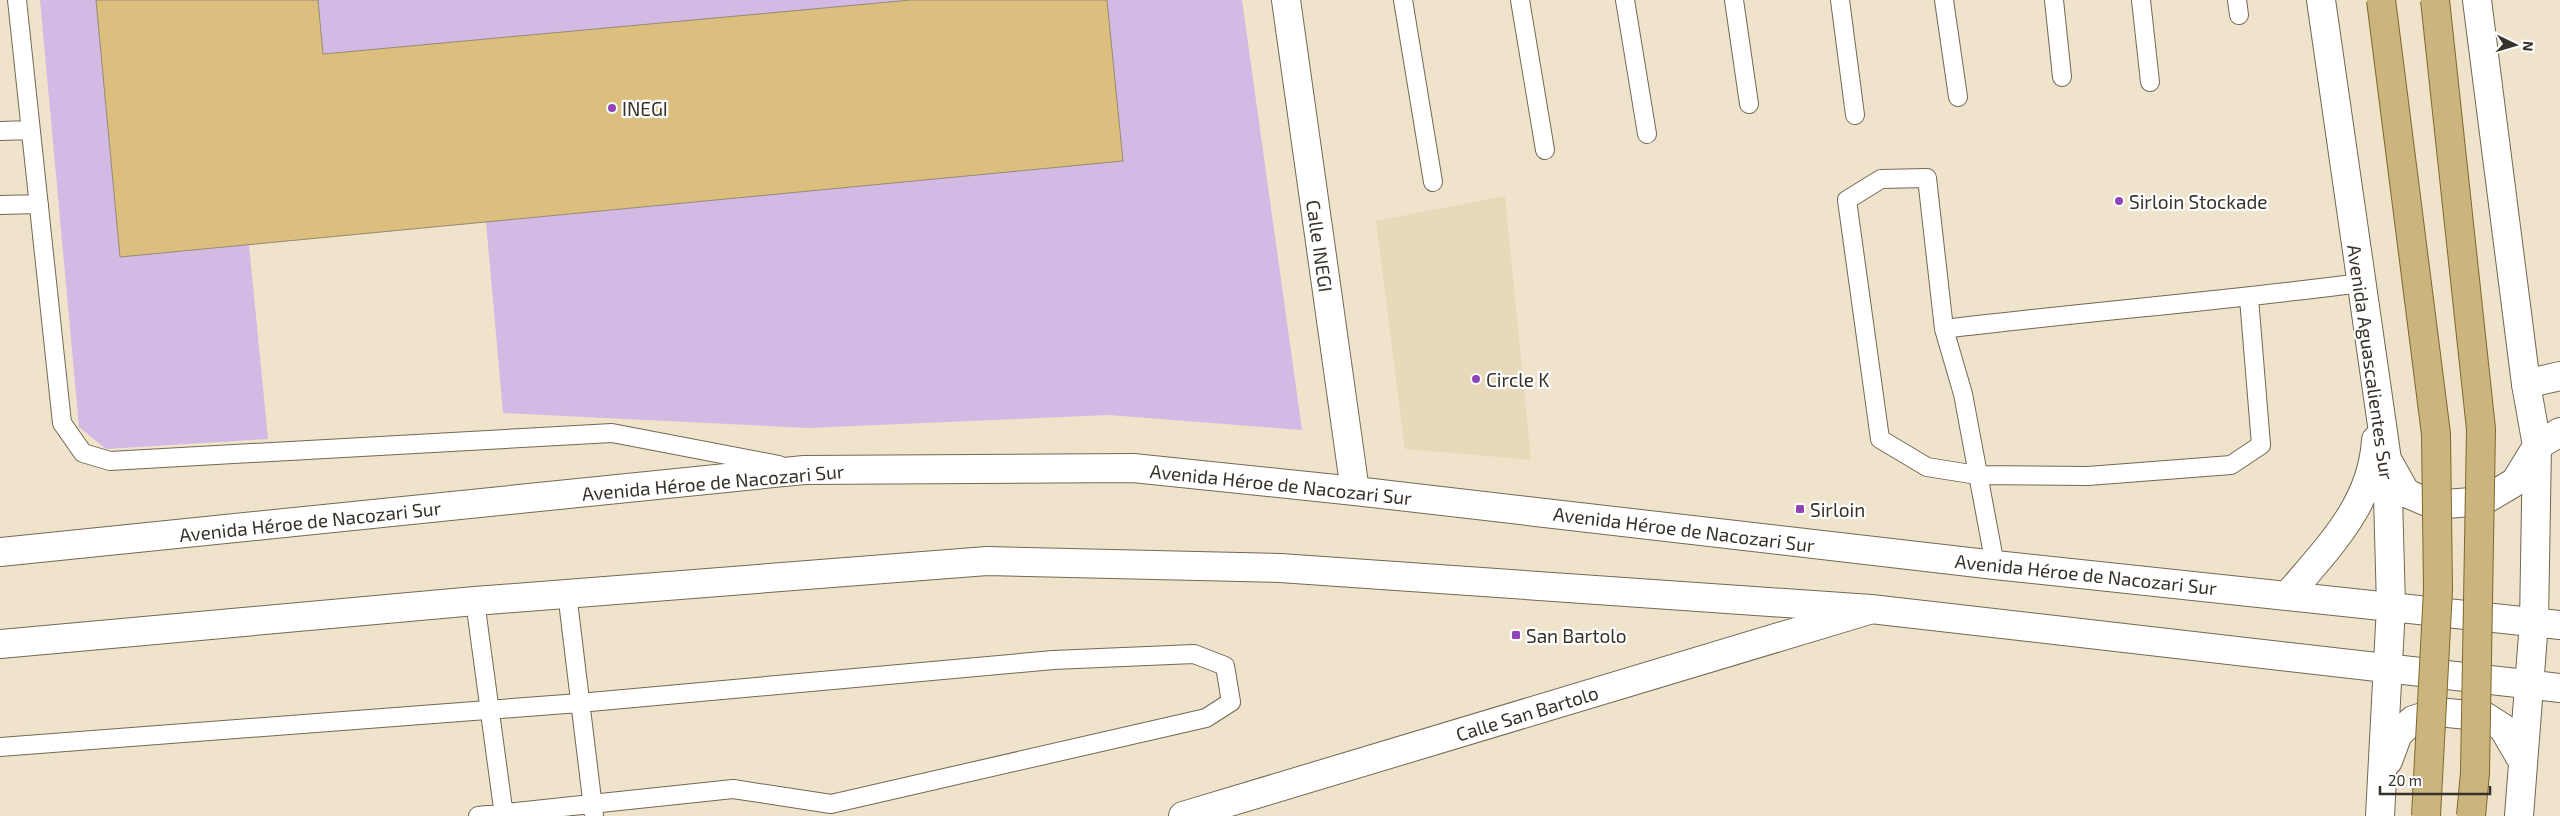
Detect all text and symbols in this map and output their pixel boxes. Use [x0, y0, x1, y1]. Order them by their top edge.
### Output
north arrow [2490, 20, 2540, 70]
text: N [2520, 40, 2537, 52]
place label: INEGI [622, 97, 668, 120]
marker: INEGI [606, 102, 618, 114]
place label: Sirloin Stockade [2129, 190, 2267, 213]
marker: Sirloin Stockade [2113, 195, 2125, 207]
street label: Calle INEGI [1302, 198, 1338, 294]
street label: Avenida Aguascalientes Sur [2343, 243, 2399, 482]
place label: Circle K [1486, 368, 1550, 391]
marker: Circle K [1470, 373, 1482, 385]
street label: Avenida Héroe de Nacozari Sur [581, 459, 846, 505]
street label: Avenida Héroe de Nacozari Sur [1149, 459, 1413, 509]
street label: Avenida Héroe de Nacozari Sur [178, 496, 442, 546]
place label: Sirloin [1810, 498, 1865, 521]
street label: Avenida Héroe de Nacozari Sur [1552, 502, 1816, 557]
marker: Sirloin [1794, 503, 1806, 515]
street label: Avenida Héroe de Nacozari Sur [1954, 549, 2218, 599]
place label: San Bartolo [1526, 624, 1627, 647]
marker: San Bartolo [1510, 629, 1522, 641]
street label: Calle San Bartolo [1453, 680, 1601, 746]
scale bar [2380, 764, 2490, 796]
text: 20 m [2388, 771, 2422, 789]

